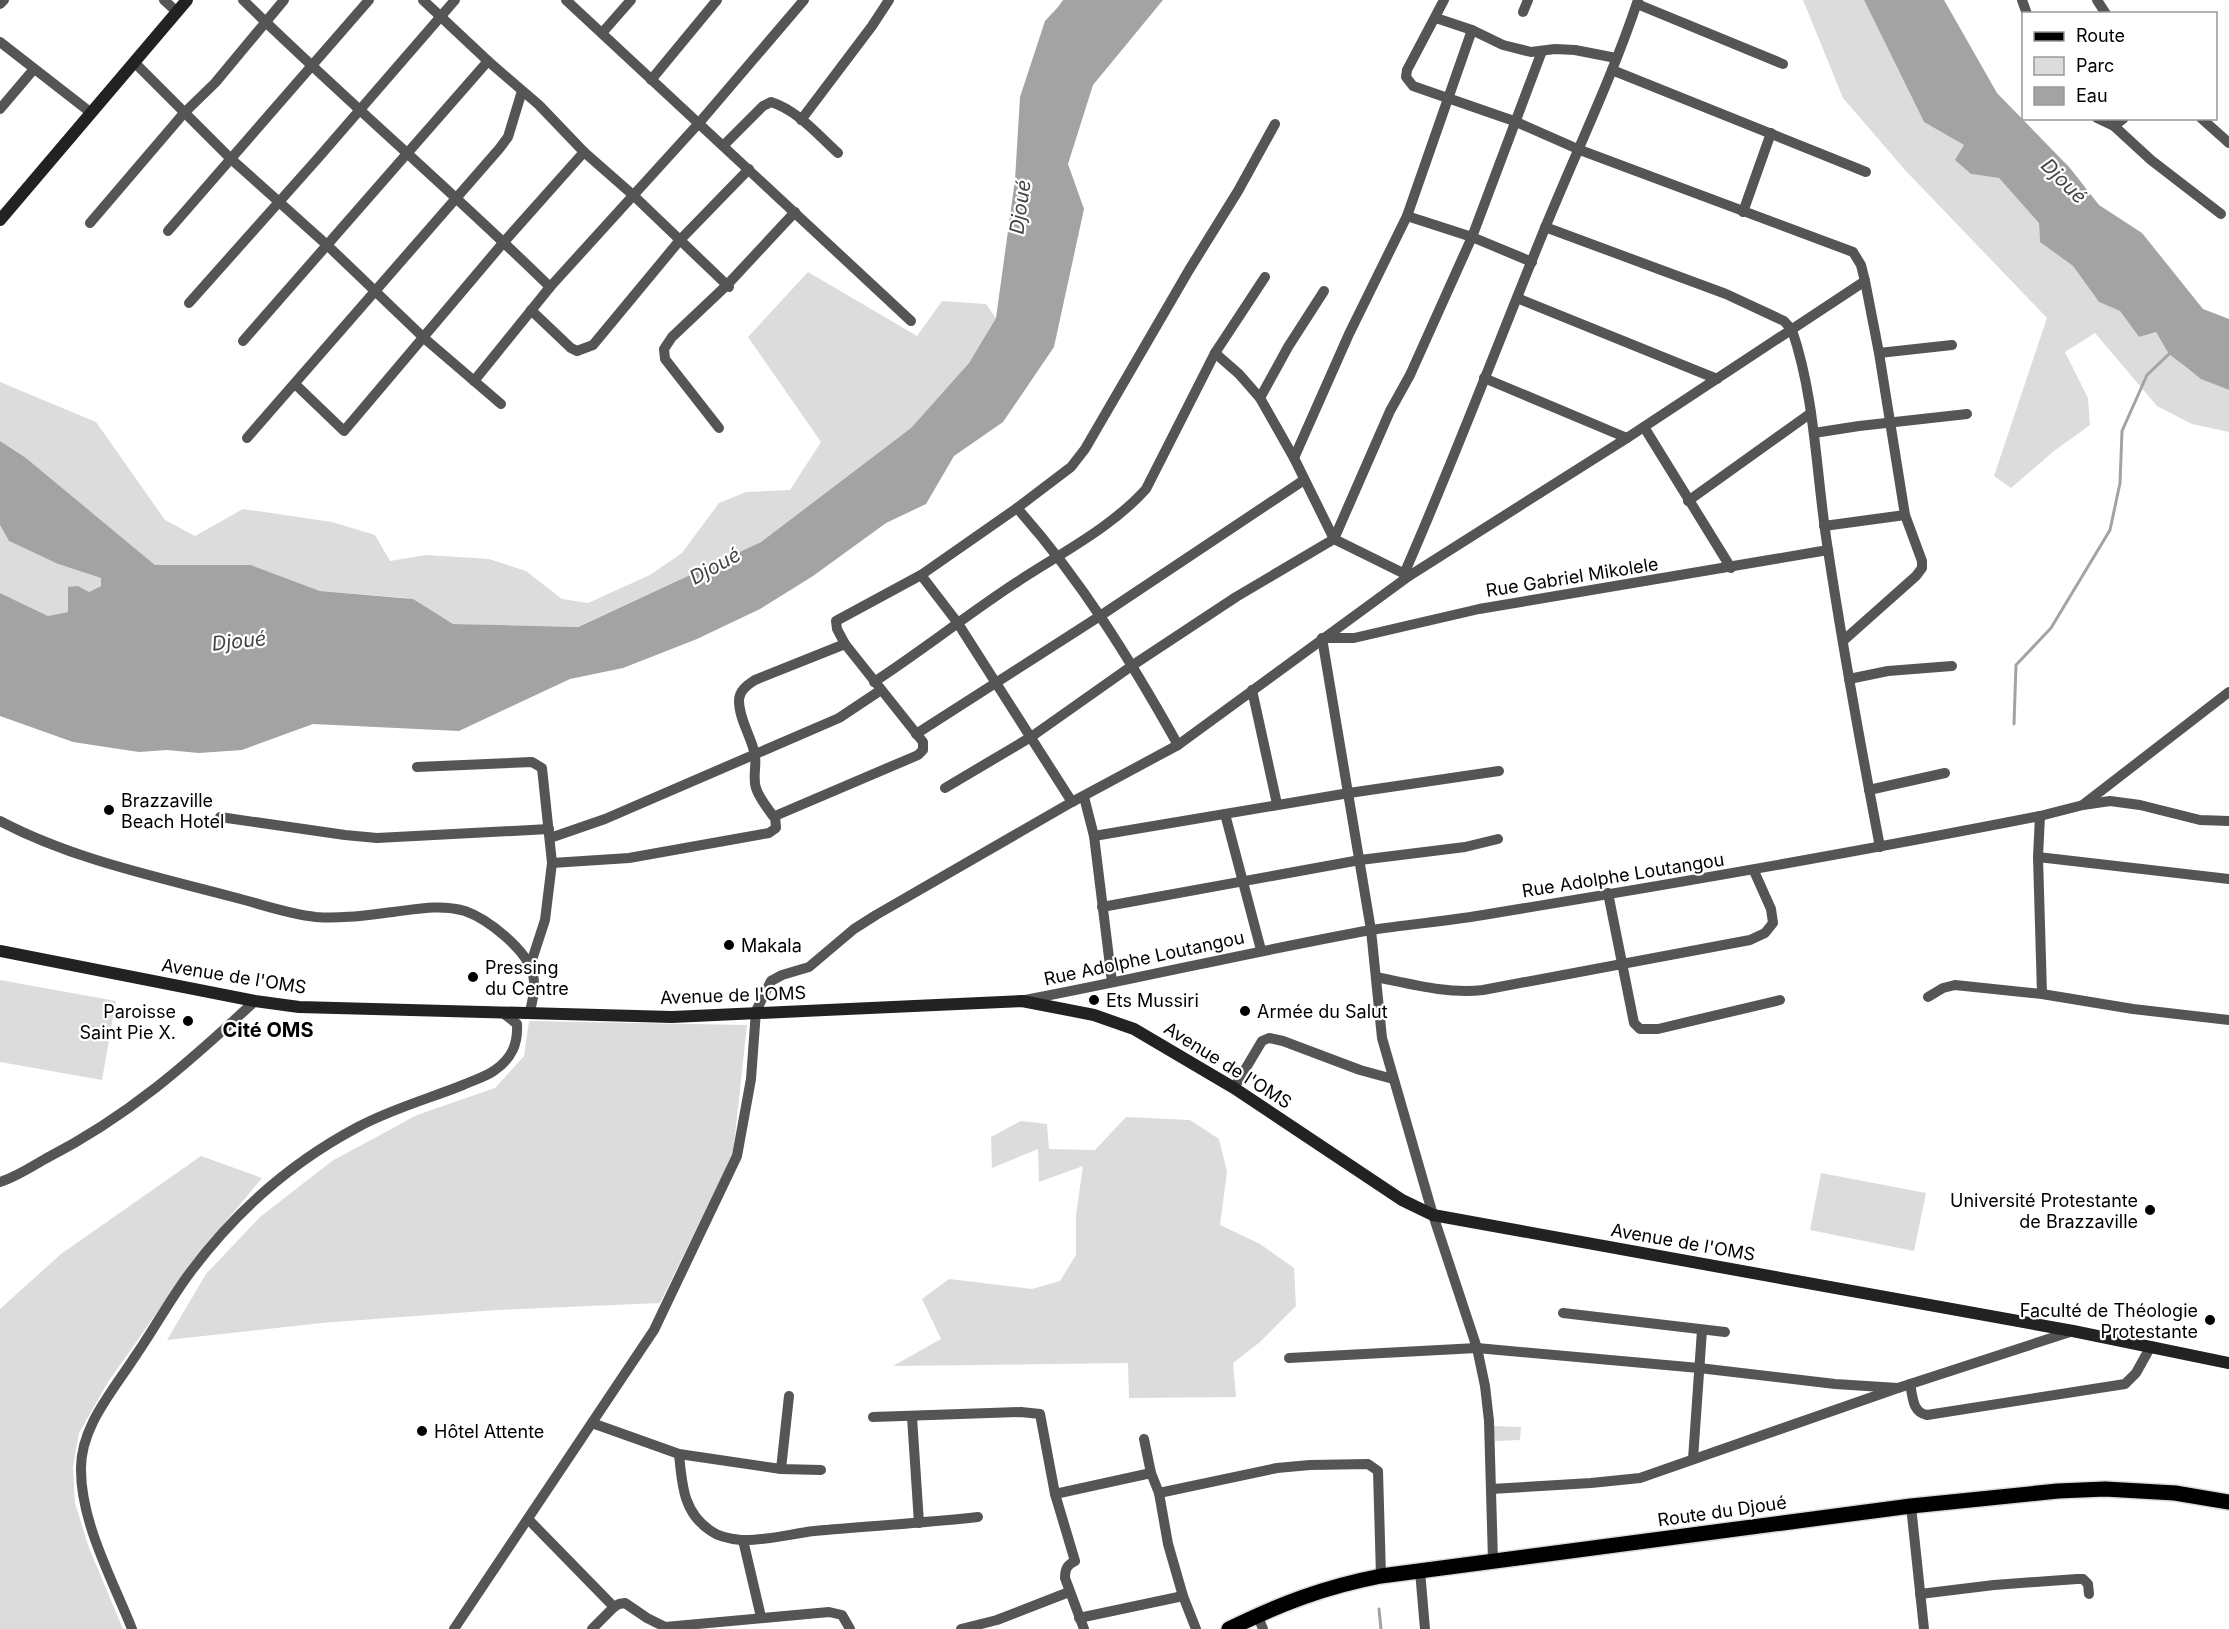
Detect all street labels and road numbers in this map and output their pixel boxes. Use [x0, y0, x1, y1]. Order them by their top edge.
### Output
street label: Rue Gabriel Mikolele [1484, 553, 1660, 601]
street label: Rue Adolphe Loutangou [1520, 849, 1726, 901]
street label: Rue Adolphe Loutangou [1042, 926, 1246, 990]
street label: Avenue de l'OMS [160, 954, 308, 998]
street label: Avenue de l'OMS [660, 982, 806, 1008]
street label: Avenue de l'OMS [1160, 1017, 1296, 1113]
street label: Avenue de l'OMS [1609, 1219, 1757, 1265]
street label: Route du Djoué [1656, 1492, 1788, 1530]

